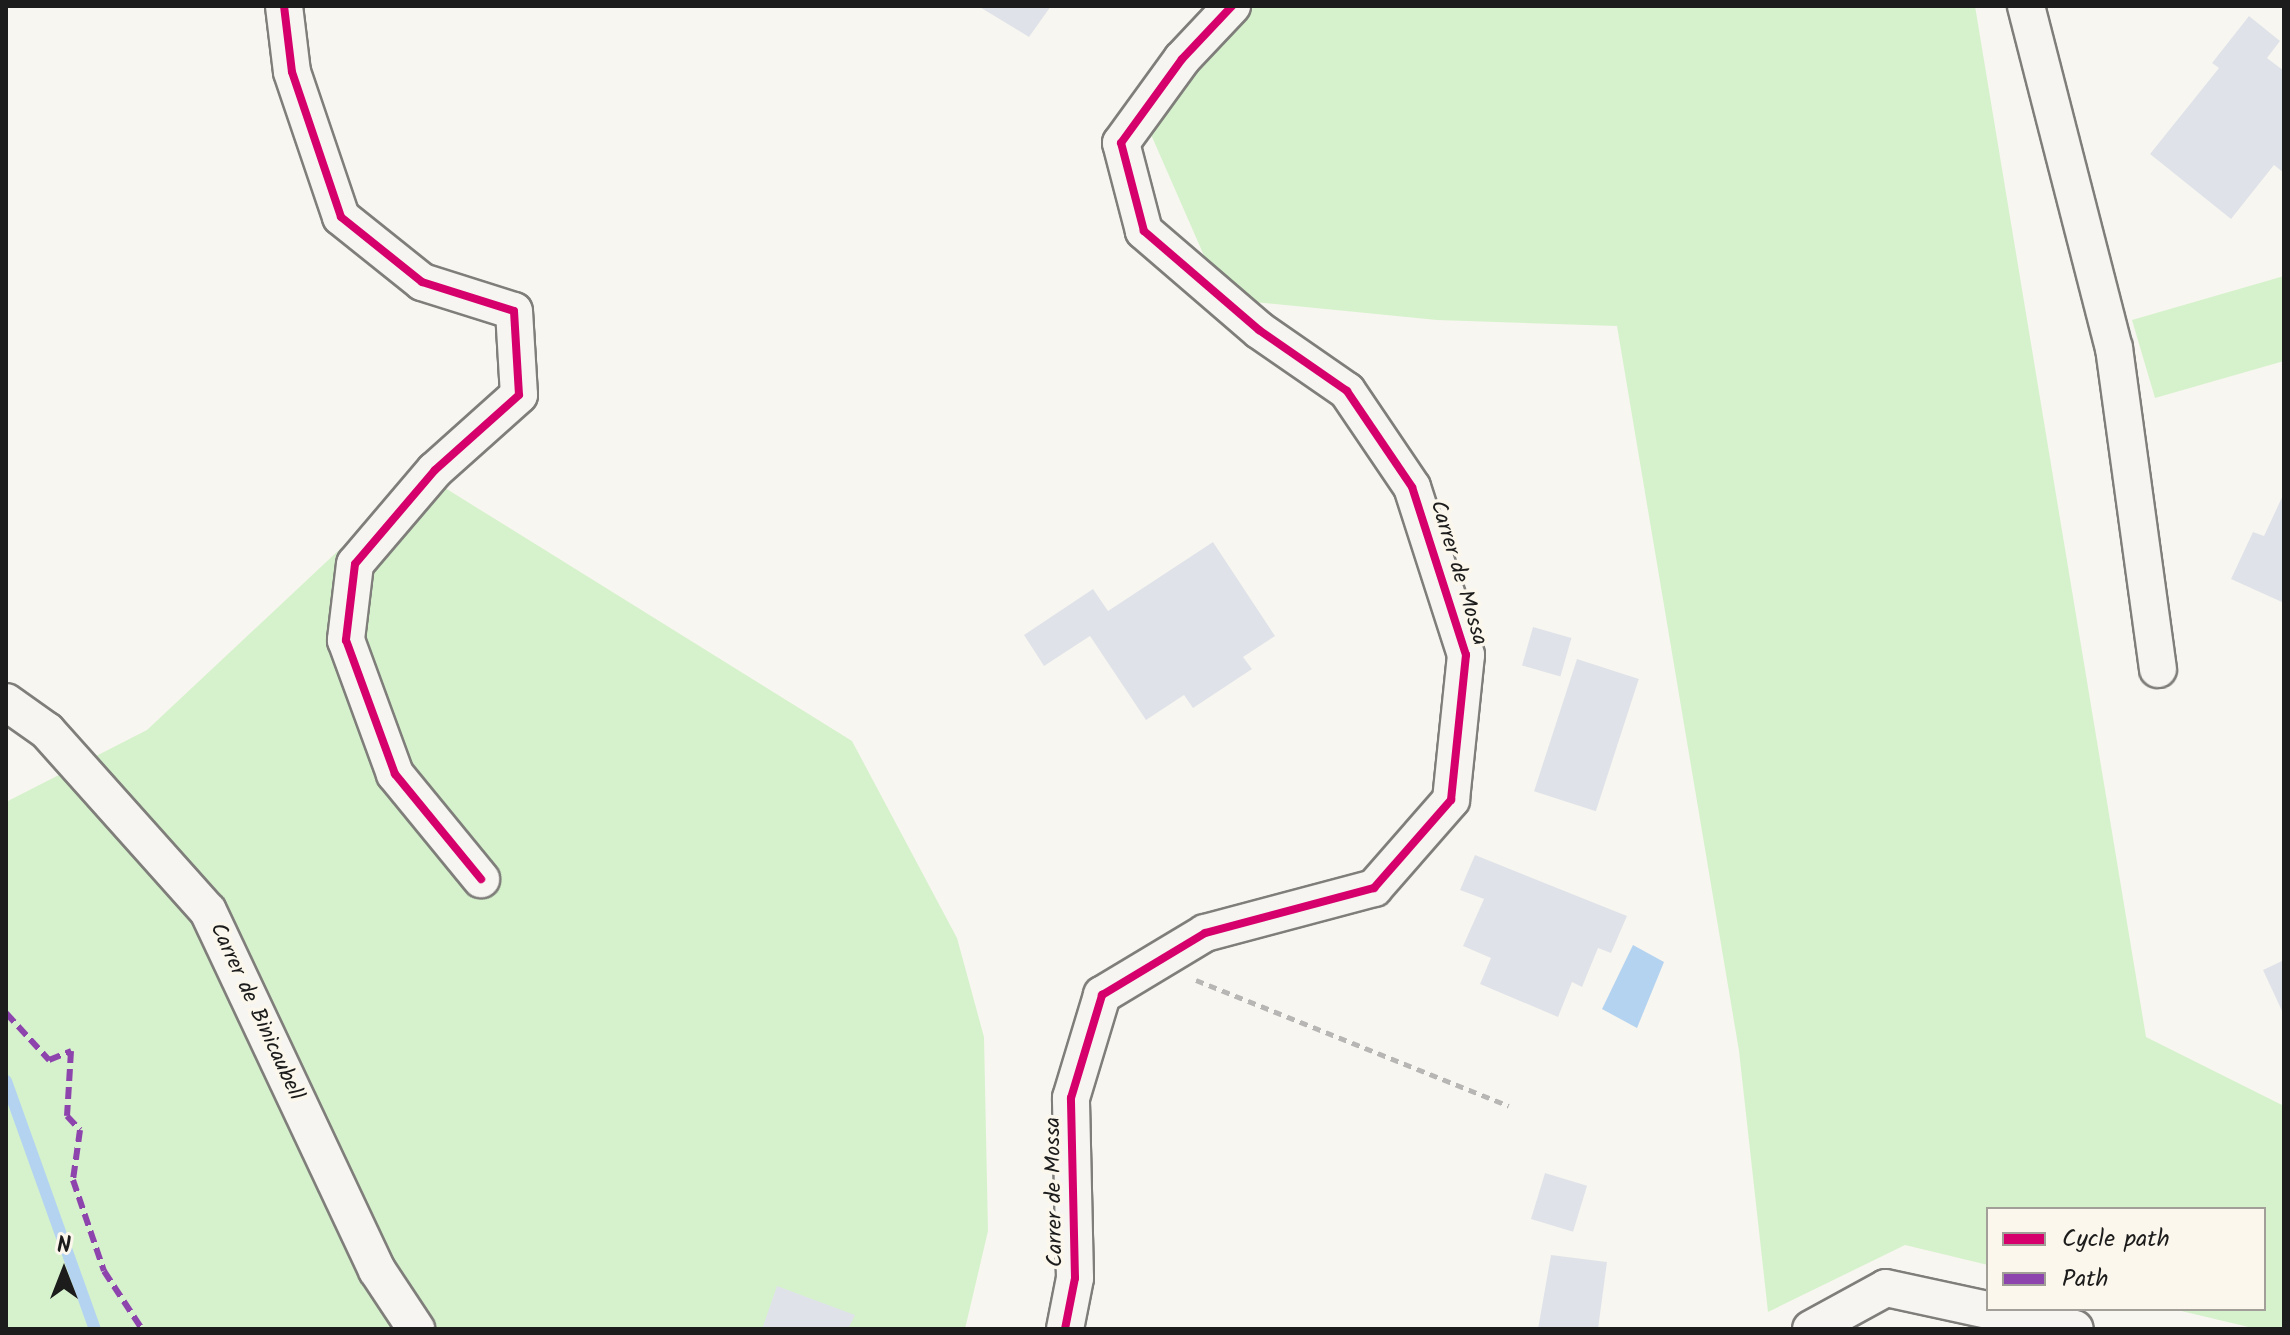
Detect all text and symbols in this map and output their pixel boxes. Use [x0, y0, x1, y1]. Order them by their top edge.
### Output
street label: Carrer de Mossa [1423, 497, 1493, 649]
street label: Carrer de Binicaubell [203, 919, 309, 1105]
street label: Carrer de Mossa [1040, 1117, 1070, 1267]
legend [1986, 1207, 2266, 1311]
text: Cycle path [2062, 1220, 2170, 1259]
text: N [57, 1229, 71, 1264]
north arrow [24, 1231, 104, 1311]
text: Path [2062, 1260, 2108, 1299]

